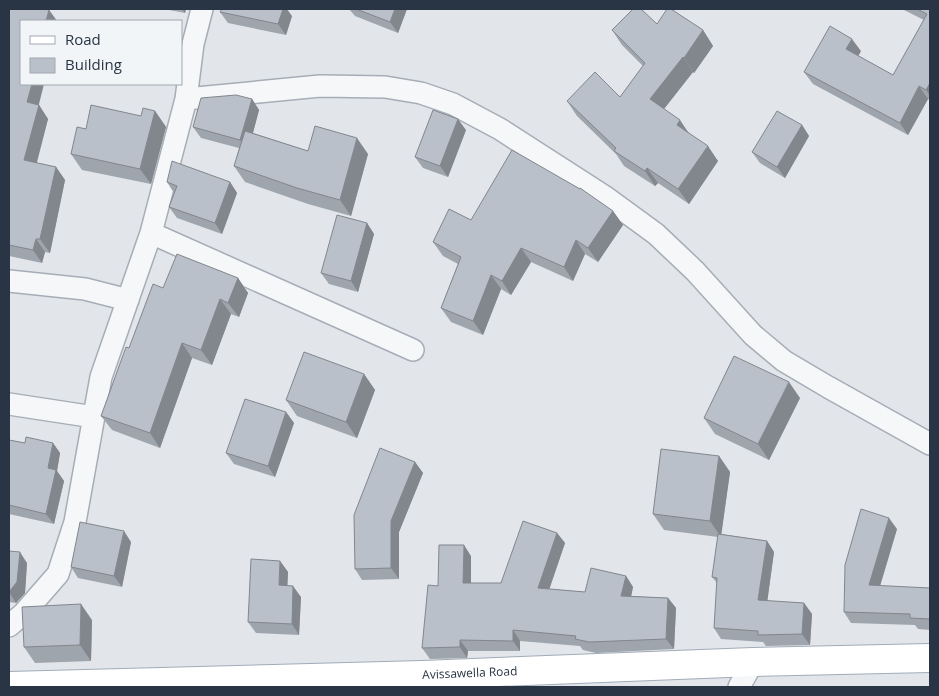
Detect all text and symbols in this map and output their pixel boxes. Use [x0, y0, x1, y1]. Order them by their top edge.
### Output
legend [20, 20, 182, 85]
text: Road [65, 29, 101, 49]
text: Building [65, 54, 122, 74]
street label: Avissawella Road [422, 662, 518, 683]

